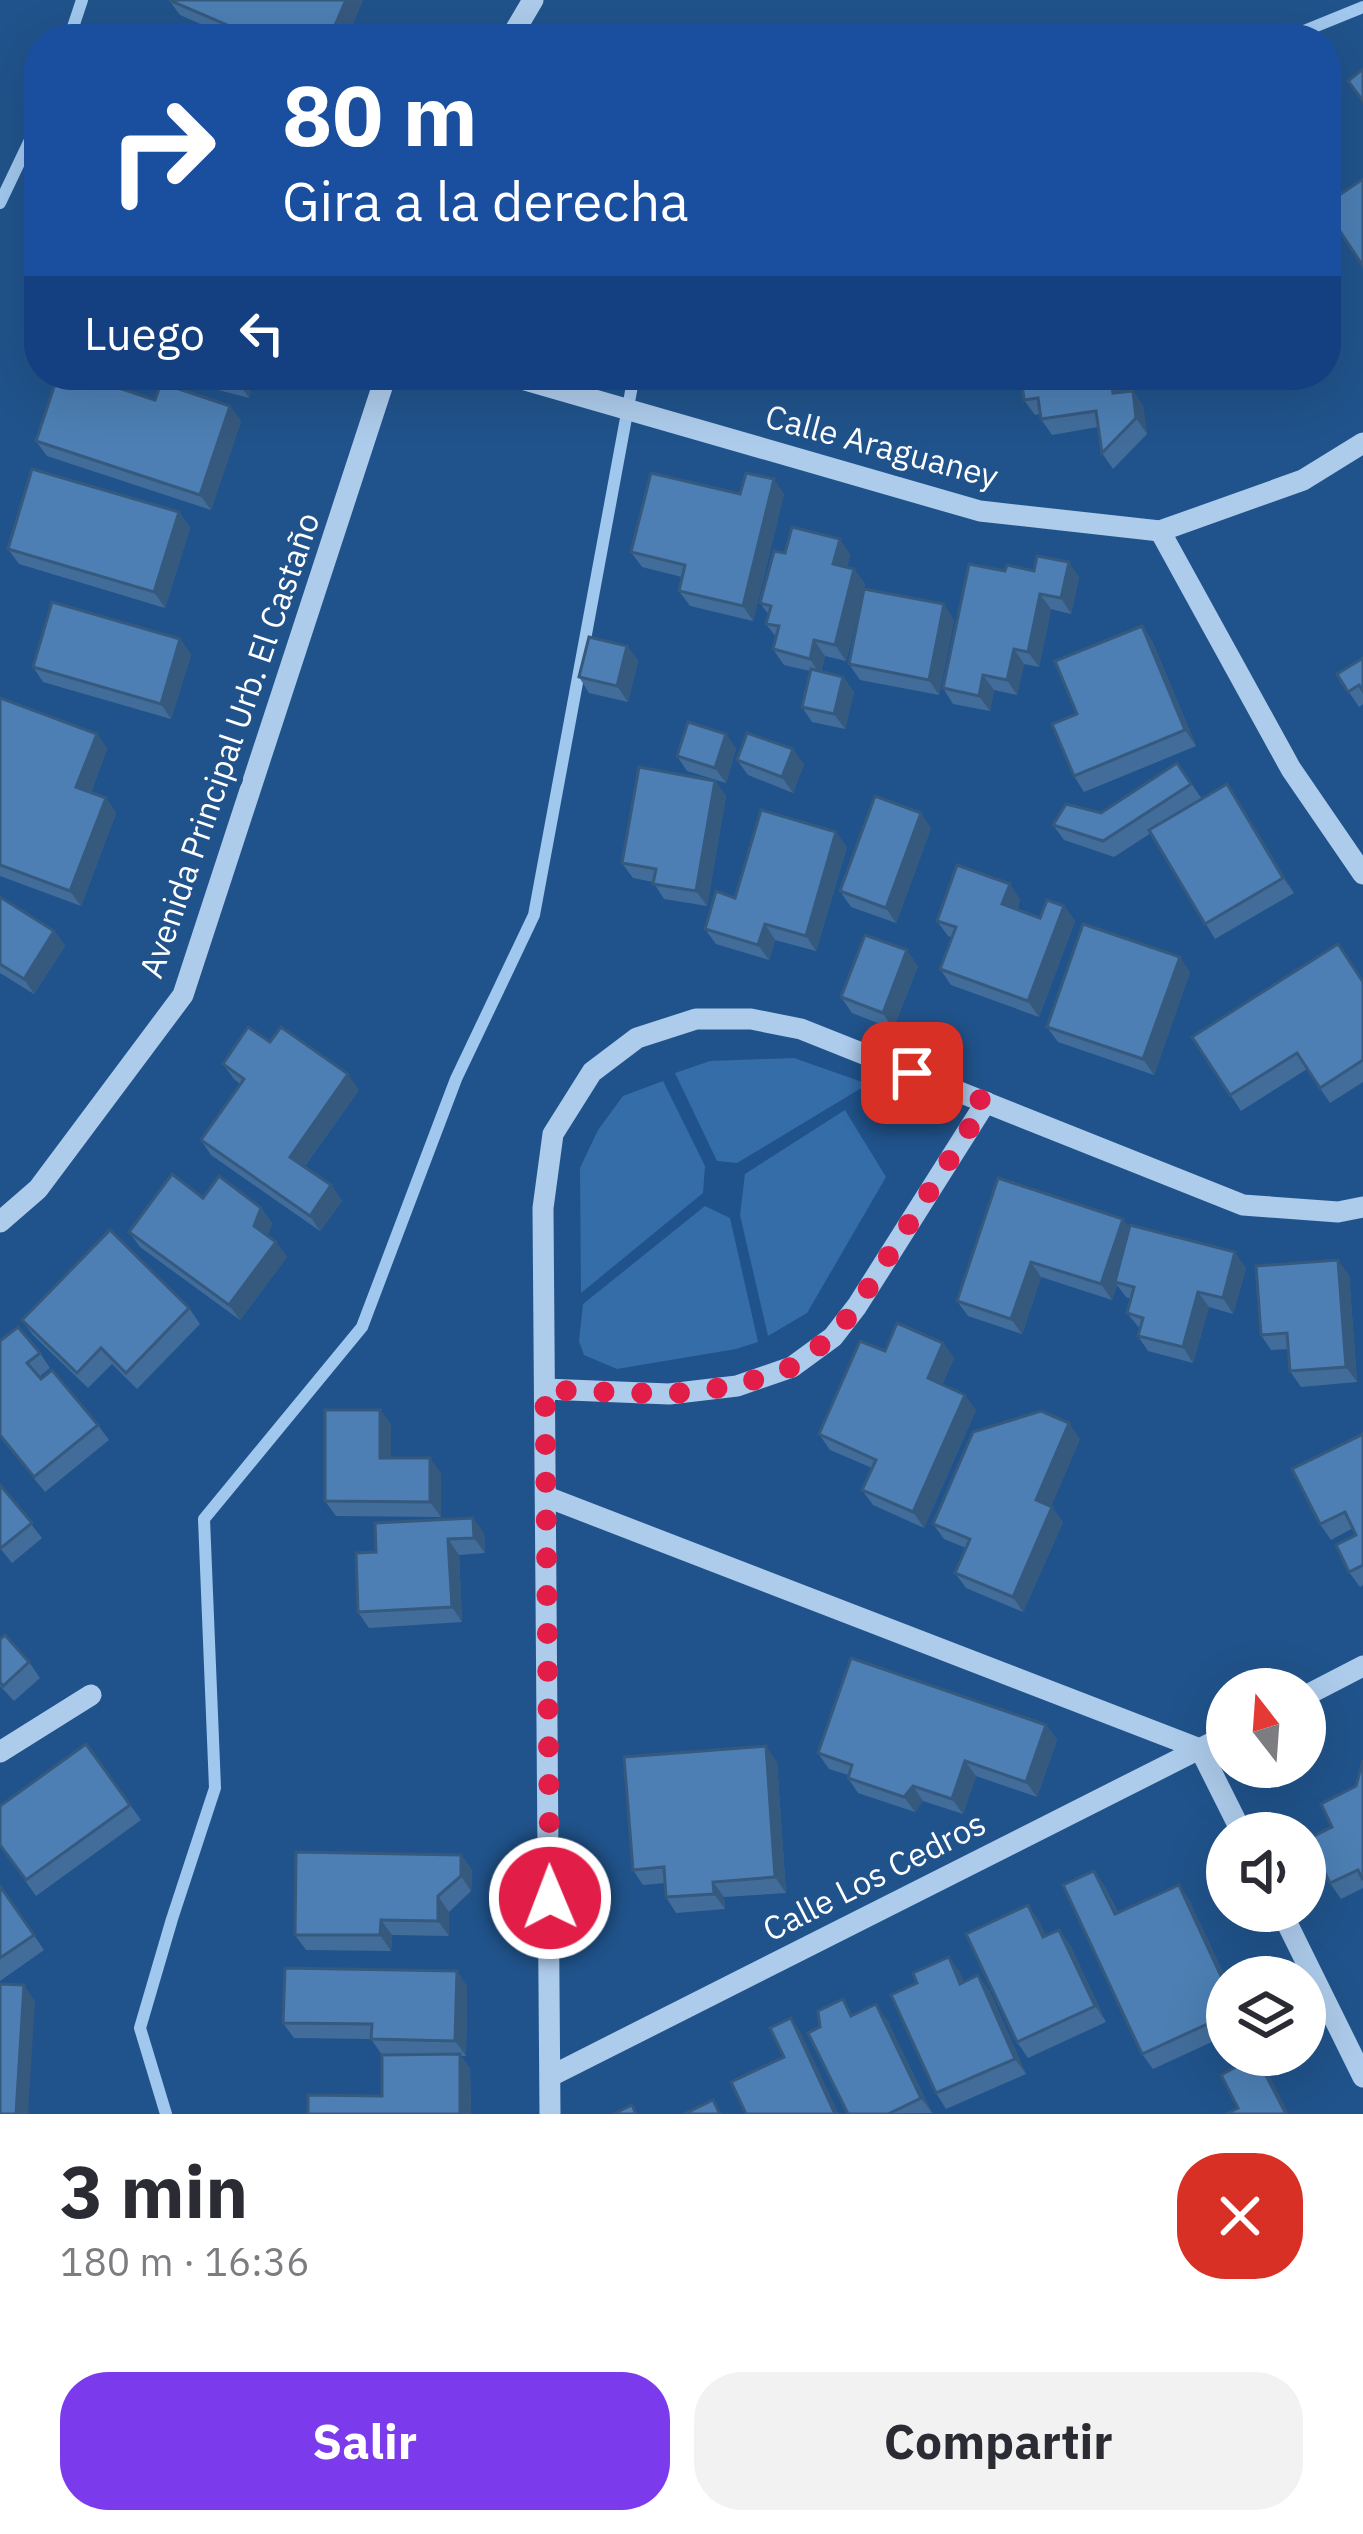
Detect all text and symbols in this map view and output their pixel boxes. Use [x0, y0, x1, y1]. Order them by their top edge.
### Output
text: 80 m [282, 60, 478, 169]
icon: right [84, 72, 240, 228]
text: Gira a la derecha [282, 166, 689, 236]
icon: left [229, 300, 295, 366]
text: Luego [84, 304, 205, 362]
street label: Calle Araguaney [761, 394, 1003, 497]
street label: Avenida Principal Urb. El Castaño [129, 506, 329, 983]
pin [861, 1022, 963, 1124]
icon: arrive [879, 1040, 945, 1106]
north arrow [1206, 1668, 1326, 1788]
map controls [1206, 1668, 1326, 2076]
street label: Calle Los Cedros [755, 1801, 993, 1950]
button: sound [1206, 1812, 1326, 1932]
position arrow [487, 1835, 613, 1961]
button: layers [1206, 1956, 1326, 2076]
text: 3 min [60, 2144, 248, 2238]
button: close [1177, 2153, 1303, 2279]
text: 180 m · 16:36 [60, 2236, 310, 2287]
button: Salir [60, 2372, 670, 2510]
button: Compartir [694, 2372, 1303, 2510]

